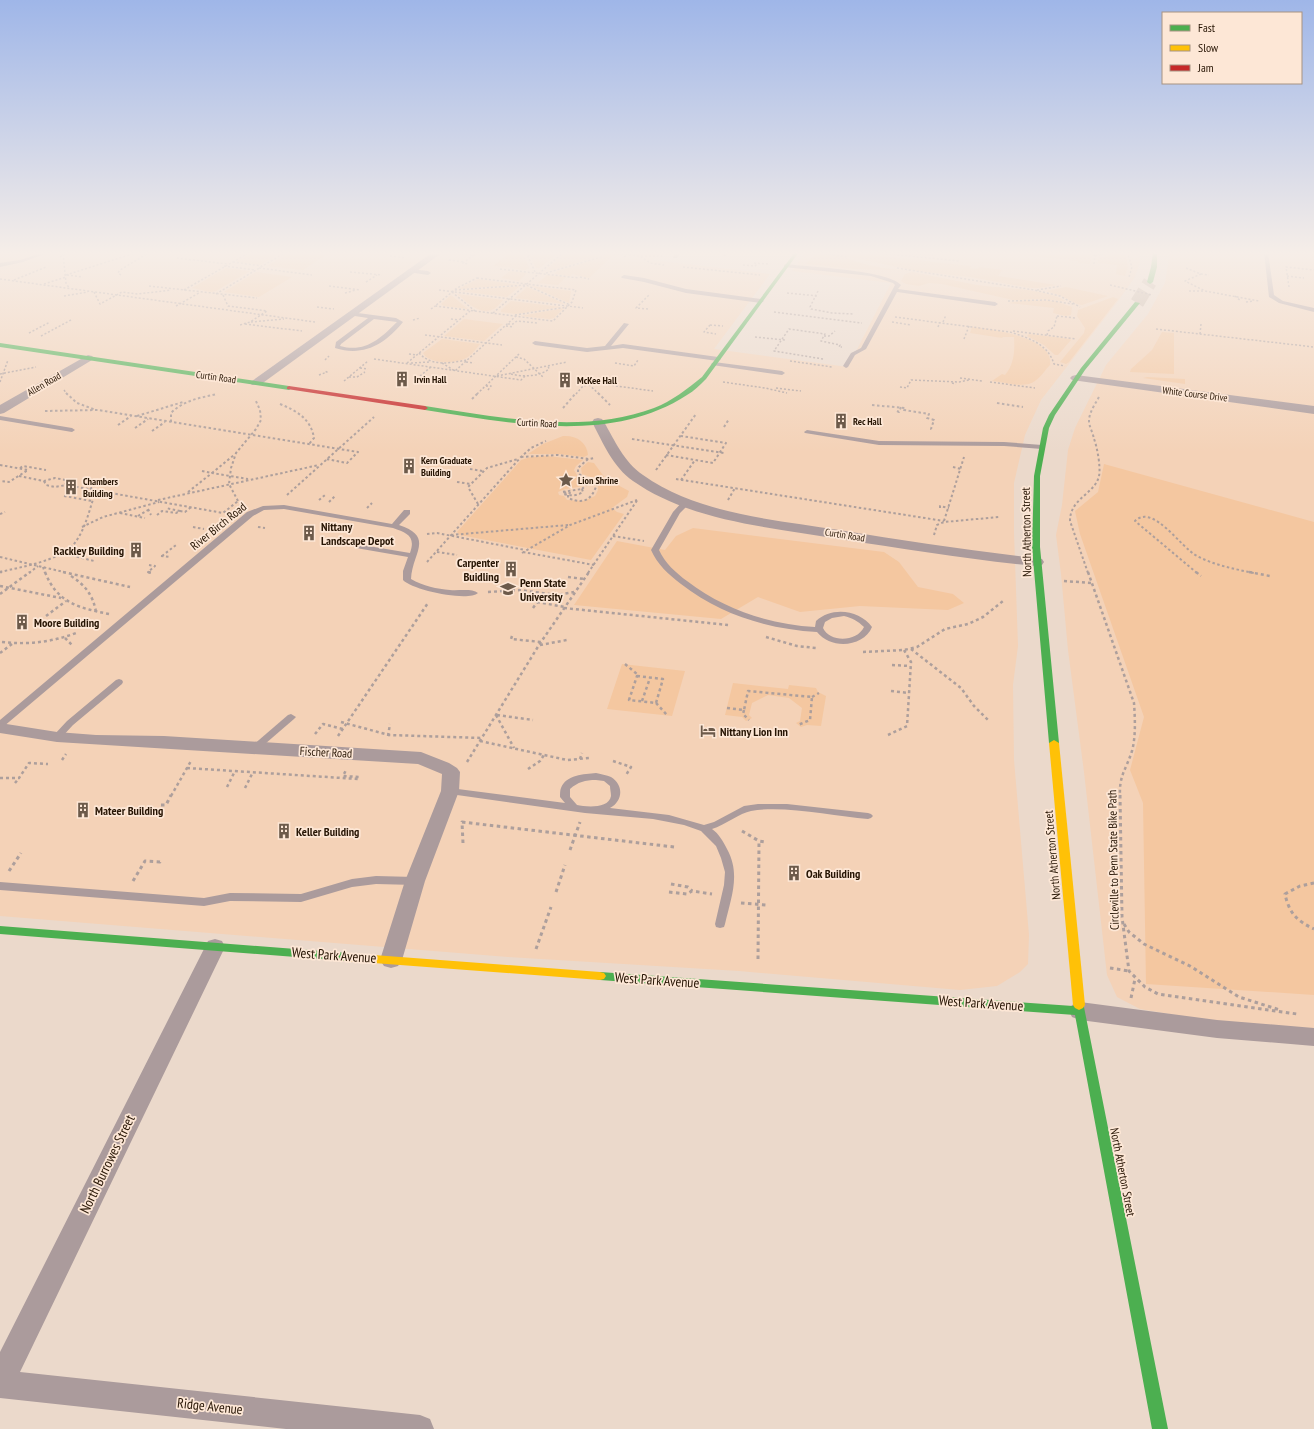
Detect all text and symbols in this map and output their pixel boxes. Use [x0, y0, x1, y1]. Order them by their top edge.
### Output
legend [1162, 12, 1302, 84]
text: Fast [1198, 20, 1216, 35]
text: Slow [1198, 40, 1219, 55]
text: Jam [1197, 60, 1214, 75]
street label: Curtin Road [195, 368, 237, 386]
street label: Allen Road [25, 369, 63, 399]
building icon: Irvin Hall [393, 370, 411, 388]
building icon: McKee Hall [556, 371, 574, 389]
place label: Irvin Hall [414, 373, 447, 386]
place label: McKee Hall [577, 374, 617, 387]
street label: White Course Drive [1162, 384, 1228, 404]
building icon: Rec Hall [832, 412, 850, 430]
street label: Curtin Road [517, 415, 557, 431]
place label: Rec Hall [853, 415, 882, 428]
place label: Kern Graduate Building [421, 454, 472, 479]
building icon: Kern Graduate Building [400, 457, 418, 475]
place icon: Lion Shrine [557, 471, 575, 489]
place label: Lion Shrine [578, 474, 618, 487]
place label: Chambers Building [83, 475, 118, 500]
building icon: Chambers Building [62, 478, 80, 496]
street label: North Atherton Street [1018, 486, 1034, 577]
street label: River Birch Road [187, 499, 249, 553]
place label: Nittany Landscape Depot [321, 519, 394, 548]
building icon: Nittany Landscape Depot [300, 524, 318, 542]
street label: Curtin Road [824, 525, 866, 545]
building icon: Rackley Building [127, 541, 145, 559]
place label: Rackley Building [53, 543, 124, 558]
place label: Carpenter Buidling [457, 555, 499, 584]
building icon: Carpenter Buidling [502, 560, 520, 578]
place label: Penn State University [520, 575, 566, 604]
school or university icon: Penn State University [499, 580, 517, 598]
building icon: Moore Building [13, 613, 31, 631]
place label: Moore Building [34, 615, 99, 630]
hotel icon: Nittany Lion Inn [699, 722, 717, 740]
place label: Nittany Lion Inn [720, 724, 788, 739]
street label: Fischer Road [299, 743, 353, 761]
street label: Circleville to Penn State Bike Path [1104, 790, 1122, 930]
building icon: Mateer Building [74, 801, 92, 819]
place label: Mateer Building [95, 803, 163, 818]
street label: North Atherton Street [1041, 809, 1063, 900]
building icon: Keller Building [275, 822, 293, 840]
place label: Keller Building [296, 824, 359, 839]
building icon: Oak Building [785, 864, 803, 882]
place label: Oak Building [806, 866, 860, 881]
street label: West Park Avenue [291, 943, 377, 967]
street label: West Park Avenue [614, 968, 700, 992]
street label: West Park Avenue [938, 991, 1024, 1015]
street label: North Burrowes Street [75, 1112, 139, 1216]
street label: North Atherton Street [1107, 1127, 1139, 1218]
street label: Ridge Avenue [176, 1394, 244, 1418]

